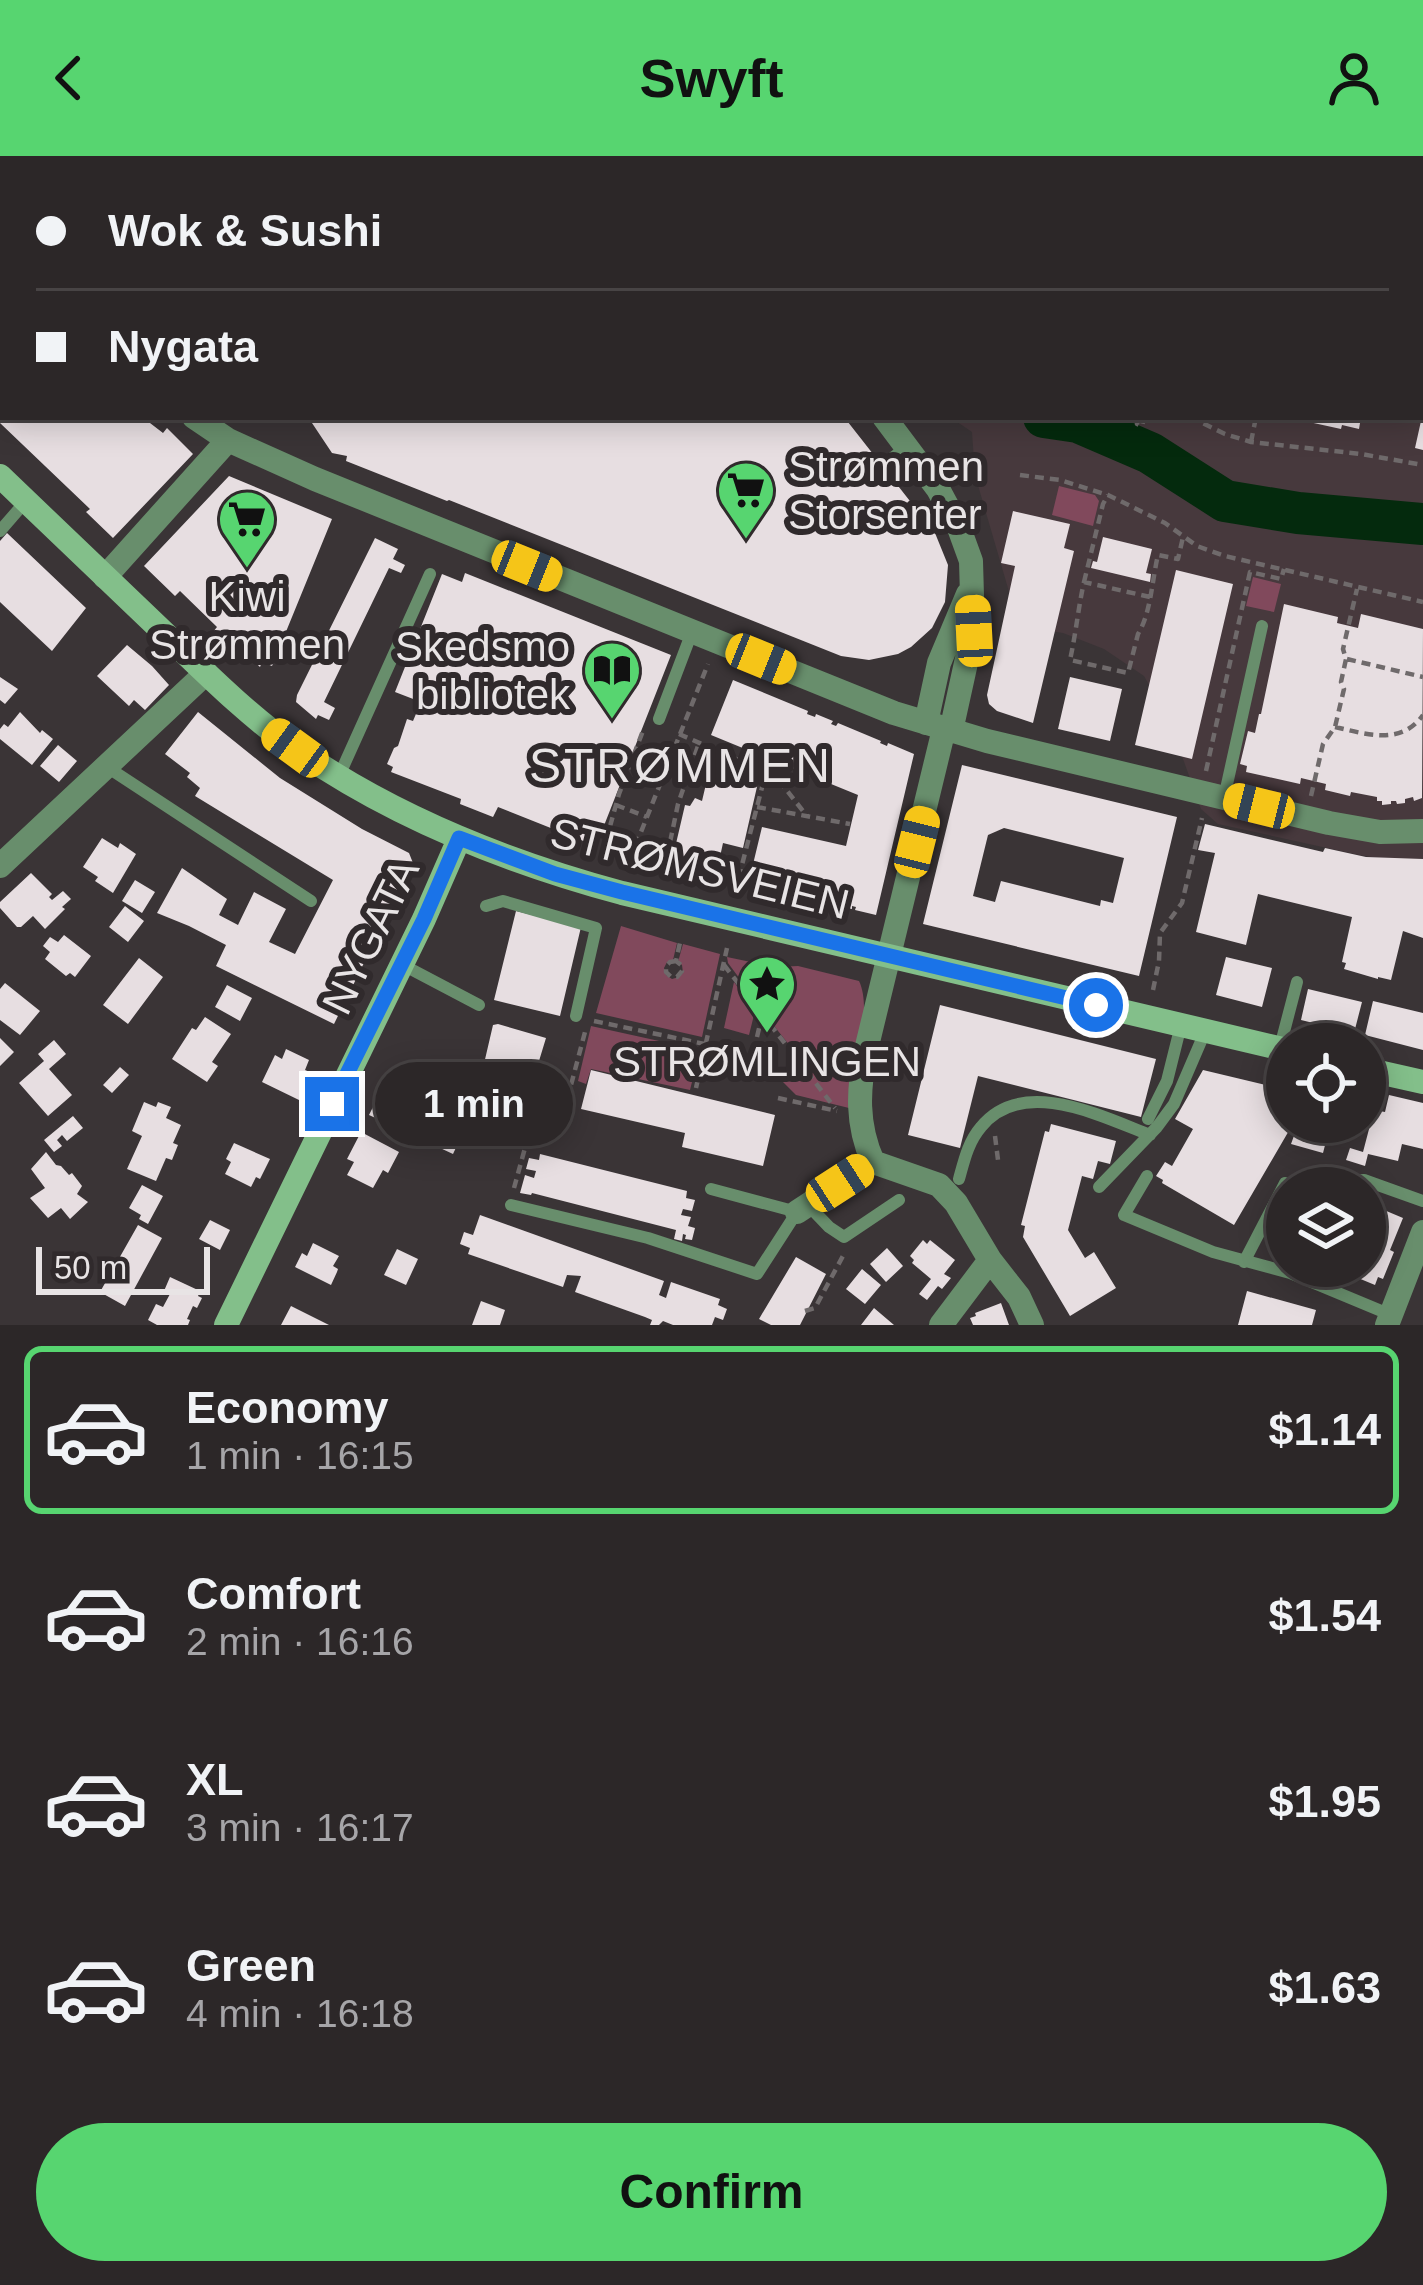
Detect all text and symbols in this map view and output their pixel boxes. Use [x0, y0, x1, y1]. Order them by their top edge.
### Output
icon: back [36, 45, 102, 111]
icon: person [1321, 45, 1387, 111]
text: Swyft [639, 48, 784, 108]
text: Wok & Sushi [108, 205, 382, 256]
text: Nygata [108, 321, 258, 372]
place label: Strømmen Storsenter [788, 443, 984, 538]
supermarket icon: Strømmen Storsenter [715, 459, 777, 541]
supermarket icon: Kiwi Strømmen [216, 488, 278, 570]
car [487, 536, 567, 596]
place label: Kiwi Strømmen [149, 573, 345, 668]
car [954, 594, 994, 668]
place label: Skedsmo bibliotek [395, 623, 571, 718]
car [721, 629, 801, 689]
library icon: Skedsmo bibliotek [581, 639, 643, 721]
car [255, 712, 335, 784]
district label: STRØMMEN [529, 739, 833, 792]
car [1220, 780, 1298, 832]
car [891, 803, 943, 881]
street label: STRØMSVEIEN [546, 809, 854, 928]
street label: NYGATA [313, 851, 428, 1021]
place icon: STRØMLINGEN [736, 953, 798, 1035]
route start [1069, 978, 1123, 1032]
map controls [1266, 1023, 1386, 1287]
button: locate [1266, 1023, 1386, 1143]
place label: STRØMLINGEN [613, 1038, 921, 1085]
callout: 1 min [374, 1062, 572, 1146]
route end [305, 1077, 359, 1131]
text: 1 min [423, 1082, 525, 1125]
car [800, 1148, 880, 1218]
button: layers [1266, 1167, 1386, 1287]
scale bar [36, 1241, 210, 1294]
text: 50 m [54, 1249, 127, 1286]
icon: car [42, 1376, 150, 1484]
text: Economy [186, 1382, 389, 1433]
text: $1.14 [1268, 1404, 1381, 1455]
text: 1 min · 16:15 [186, 1434, 414, 1477]
icon: car [42, 1562, 150, 1670]
text: Comfort [186, 1568, 361, 1619]
text: $1.54 [1268, 1590, 1381, 1641]
text: 2 min · 16:16 [186, 1620, 414, 1663]
icon: car [42, 1748, 150, 1856]
text: XL [186, 1754, 244, 1805]
text: $1.95 [1268, 1776, 1381, 1827]
text: 3 min · 16:17 [186, 1806, 414, 1849]
icon: car [42, 1934, 150, 2042]
text: Green [186, 1940, 316, 1991]
text: $1.63 [1268, 1962, 1381, 2013]
text: 4 min · 16:18 [186, 1992, 414, 2035]
button: Confirm [36, 2123, 1387, 2261]

